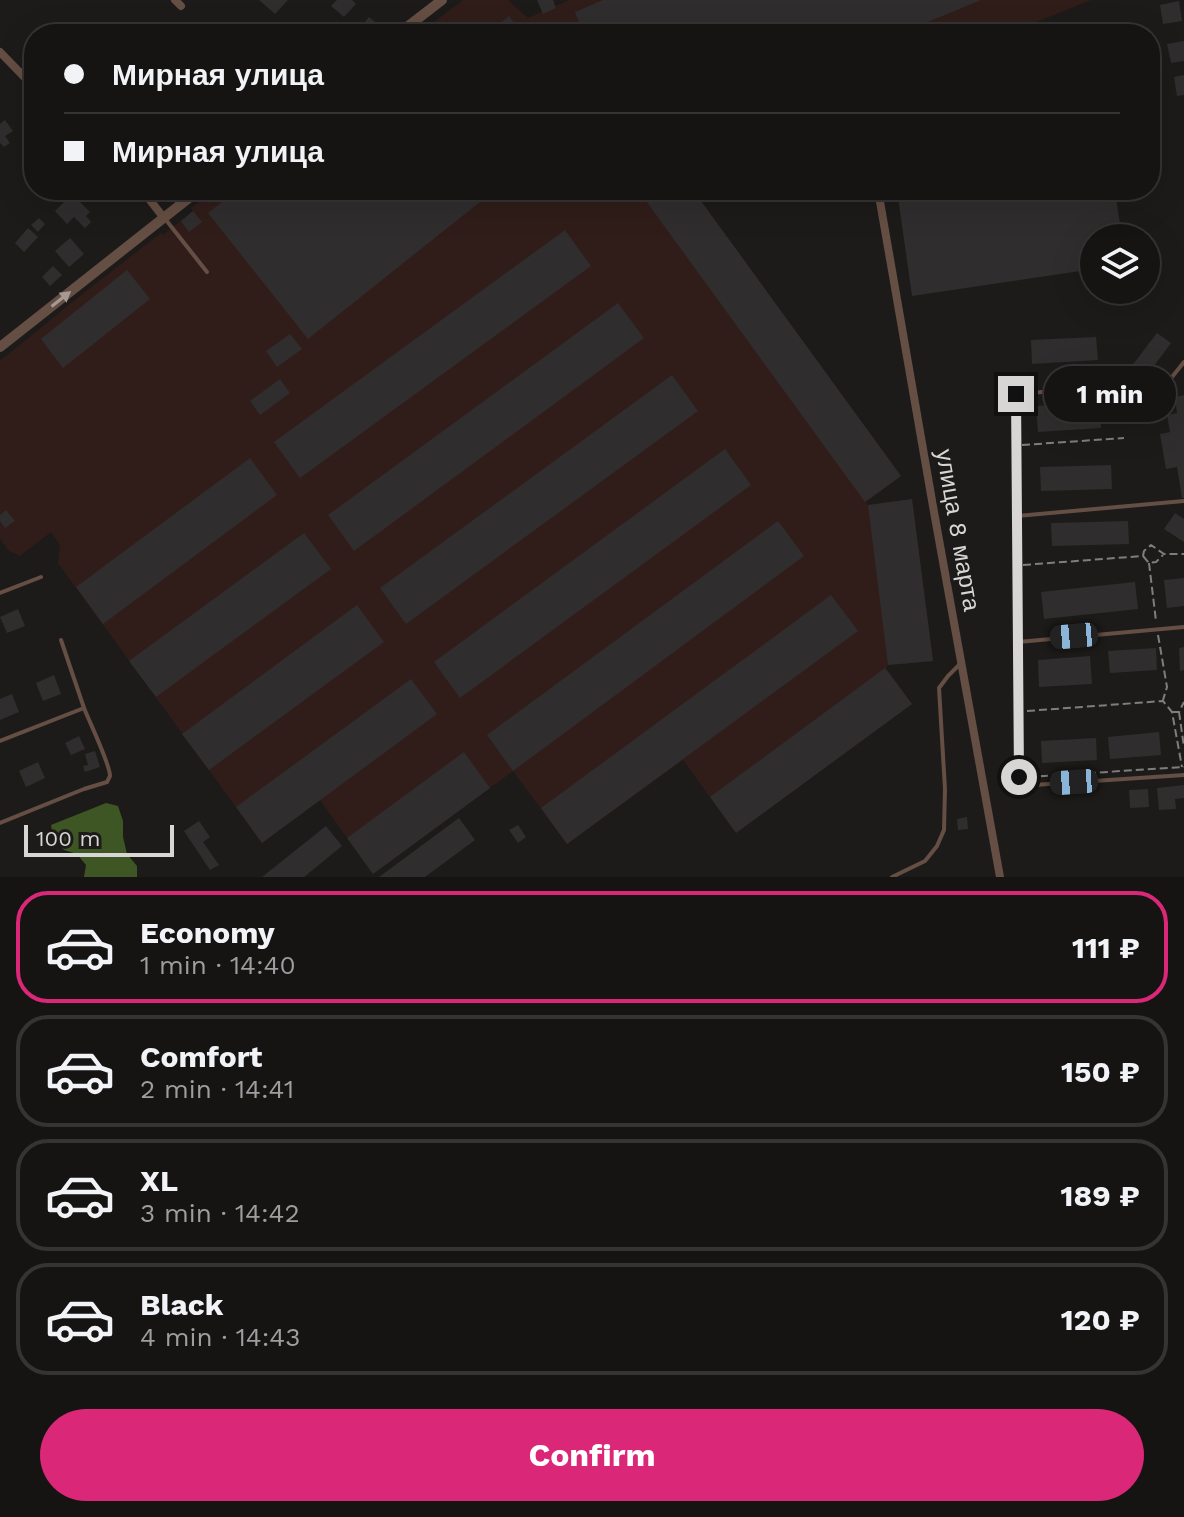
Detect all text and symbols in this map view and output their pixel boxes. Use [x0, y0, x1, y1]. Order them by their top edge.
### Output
text: Мирная улица [112, 57, 324, 92]
text: Мирная улица [112, 134, 324, 169]
map controls [1080, 224, 1160, 304]
button: layers [1080, 224, 1160, 304]
one-way arrow [51, 291, 71, 307]
callout: 1 min [1044, 366, 1176, 422]
route end [998, 376, 1034, 412]
text: 1 min [1077, 379, 1143, 409]
street label: улица 8 марта [930, 447, 986, 614]
car [1049, 622, 1099, 650]
route start [1001, 759, 1037, 795]
car [1049, 768, 1099, 796]
scale bar [24, 821, 174, 857]
text: 100 m [36, 826, 100, 851]
icon: car [44, 911, 116, 983]
text: Economy [140, 915, 275, 950]
text: 111 ₽ [1072, 930, 1140, 965]
text: 1 min · 14:40 [140, 950, 296, 980]
icon: car [44, 1035, 116, 1107]
text: Comfort [140, 1039, 262, 1074]
text: 150 ₽ [1061, 1054, 1140, 1089]
text: 2 min · 14:41 [140, 1074, 294, 1104]
icon: car [44, 1159, 116, 1231]
text: XL [140, 1163, 178, 1198]
text: 189 ₽ [1061, 1178, 1140, 1213]
text: 3 min · 14:42 [140, 1198, 300, 1228]
icon: car [44, 1283, 116, 1355]
text: Black [140, 1287, 224, 1322]
text: 120 ₽ [1061, 1302, 1140, 1337]
text: 4 min · 14:43 [140, 1322, 300, 1352]
button: Confirm [40, 1409, 1144, 1501]

